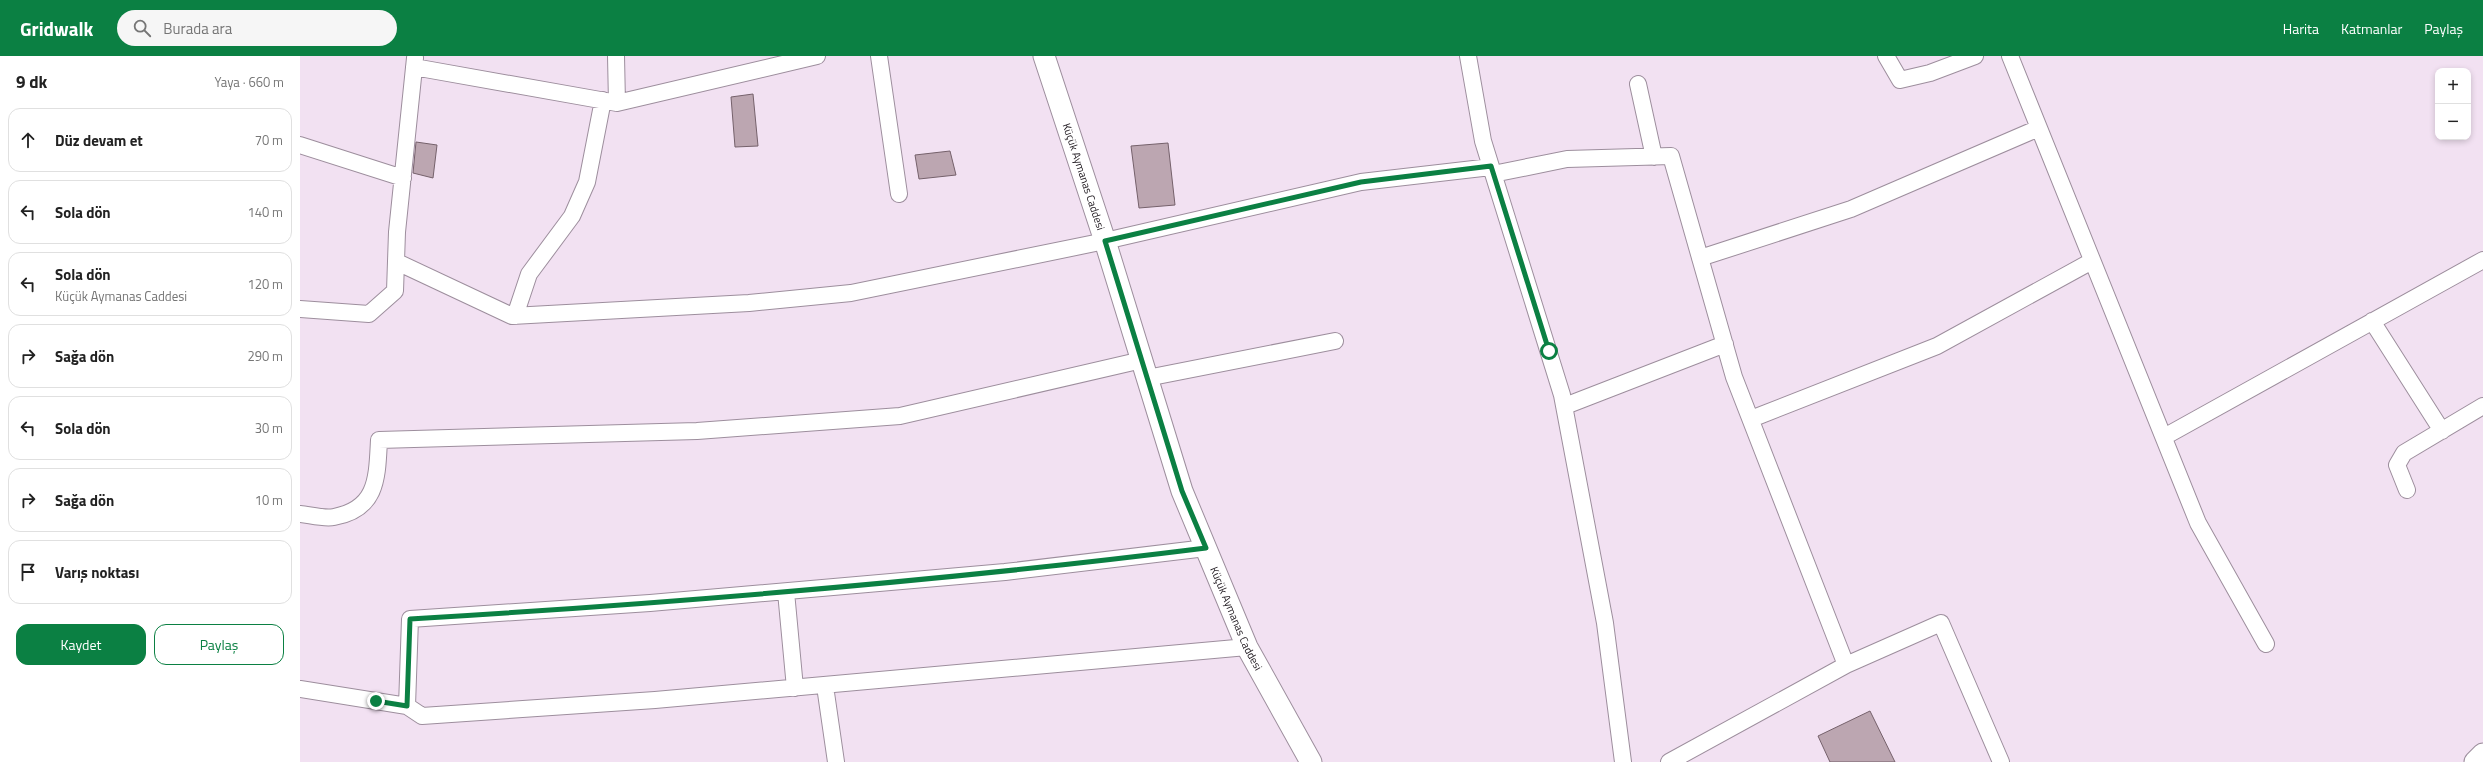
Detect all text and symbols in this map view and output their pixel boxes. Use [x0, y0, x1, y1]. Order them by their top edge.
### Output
search box [117, 10, 397, 46]
text: Gridwalk [20, 14, 93, 43]
icon: search [131, 17, 153, 39]
text: Burada ara [163, 17, 232, 40]
text: Harita [2283, 18, 2319, 39]
text: Katmanlar [2341, 18, 2402, 39]
text: Paylaş [2424, 18, 2463, 39]
map controls [2435, 68, 2471, 140]
button: + [2435, 68, 2471, 104]
text: 9 dk [16, 69, 47, 95]
text: Yaya · 660 m [215, 72, 284, 92]
button: − [2435, 104, 2471, 140]
street label: Küçük Aymanas Caddesi [1059, 121, 1109, 232]
icon: ahead [17, 129, 39, 151]
text: Düz devam et [55, 129, 143, 152]
text: 70 m [255, 130, 283, 150]
icon: left [17, 201, 39, 223]
text: Sola dön [55, 201, 111, 224]
text: 140 m [247, 202, 283, 222]
text: Sola dön [55, 263, 111, 286]
icon: left [17, 273, 39, 295]
text: 120 m [247, 274, 283, 294]
text: Küçük Aymanas Caddesi [55, 286, 187, 306]
route start [1540, 342, 1558, 360]
icon: right [17, 345, 39, 367]
text: Sağa dön [55, 345, 114, 368]
text: 290 m [247, 346, 283, 366]
icon: left [17, 417, 39, 439]
text: Sola dön [55, 417, 111, 440]
text: 30 m [255, 418, 283, 438]
icon: right [17, 489, 39, 511]
text: Sağa dön [55, 489, 114, 512]
text: 10 m [255, 490, 283, 510]
icon: arrive [17, 561, 39, 583]
text: Varış noktası [55, 561, 139, 584]
street label: Küçük Aymanas Caddesi [1206, 564, 1266, 673]
button: Kaydet [16, 624, 146, 665]
button: Paylaş [154, 624, 284, 665]
route end [367, 692, 385, 710]

